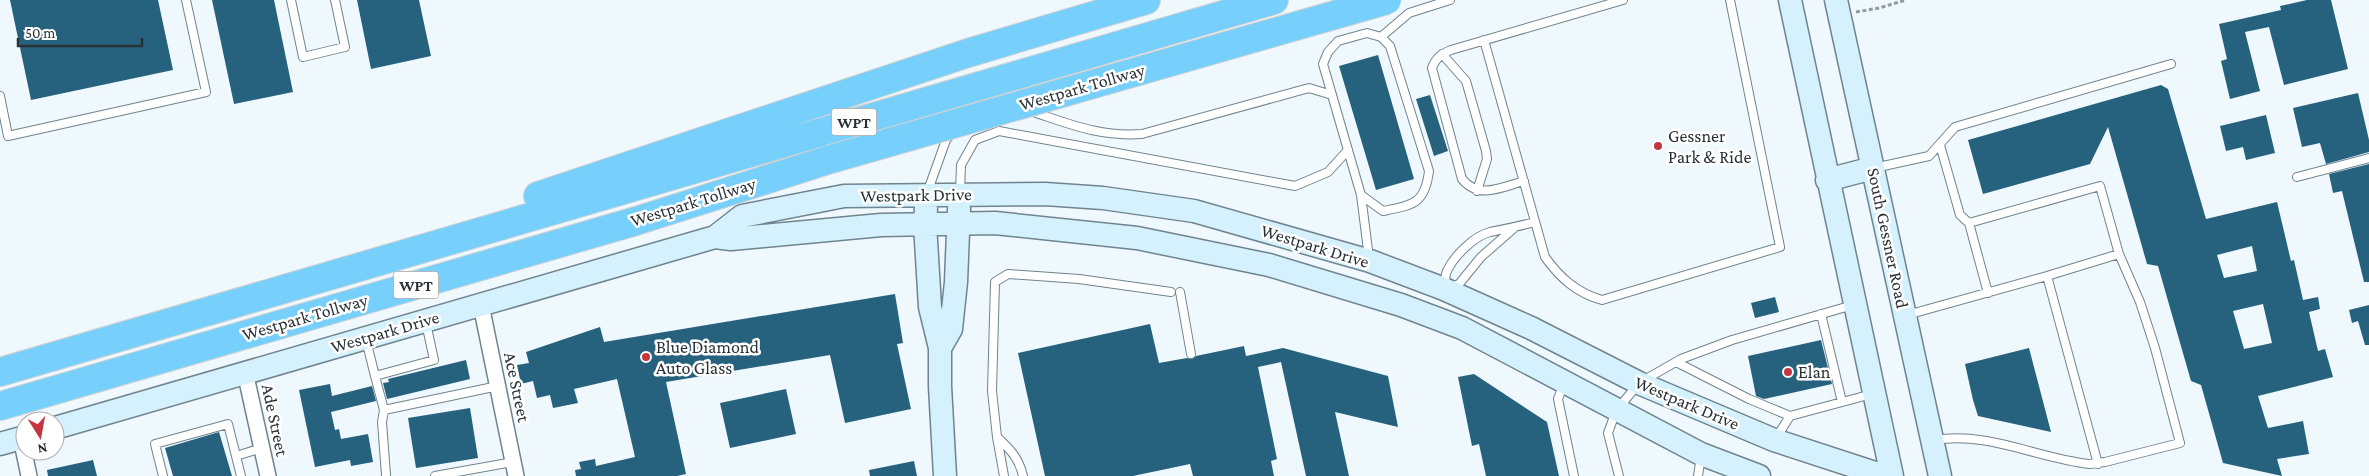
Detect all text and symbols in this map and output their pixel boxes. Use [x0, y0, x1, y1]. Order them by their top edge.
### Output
scale bar [18, 15, 141, 47]
text: 50 m [25, 25, 55, 41]
street label: Westpark Tollway [1017, 59, 1148, 115]
road number: WPT [832, 108, 876, 136]
place label: Gessner Park & Ride [1668, 126, 1751, 167]
marker: Gessner Park & Ride [1652, 140, 1664, 152]
street label: South Gessner Road [1863, 166, 1913, 311]
street label: Westpark Tollway [628, 173, 759, 231]
street label: Westpark Drive [860, 184, 972, 206]
street label: Westpark Drive [1259, 220, 1371, 272]
road number: WPT [394, 272, 438, 298]
street label: Westpark Tollway [240, 289, 371, 345]
street label: Westpark Drive [328, 307, 442, 357]
place label: Blue Diamond Auto Glass [656, 337, 759, 378]
street label: Ace Street [500, 350, 534, 425]
marker: Blue Diamond Auto Glass [640, 351, 652, 363]
place label: Elan [1798, 362, 1831, 382]
marker: Elan [1782, 366, 1794, 378]
street label: Westpark Drive [1632, 372, 1742, 434]
street label: Ade Street [258, 382, 293, 459]
north arrow [15, 411, 65, 461]
text: N [36, 440, 49, 458]

